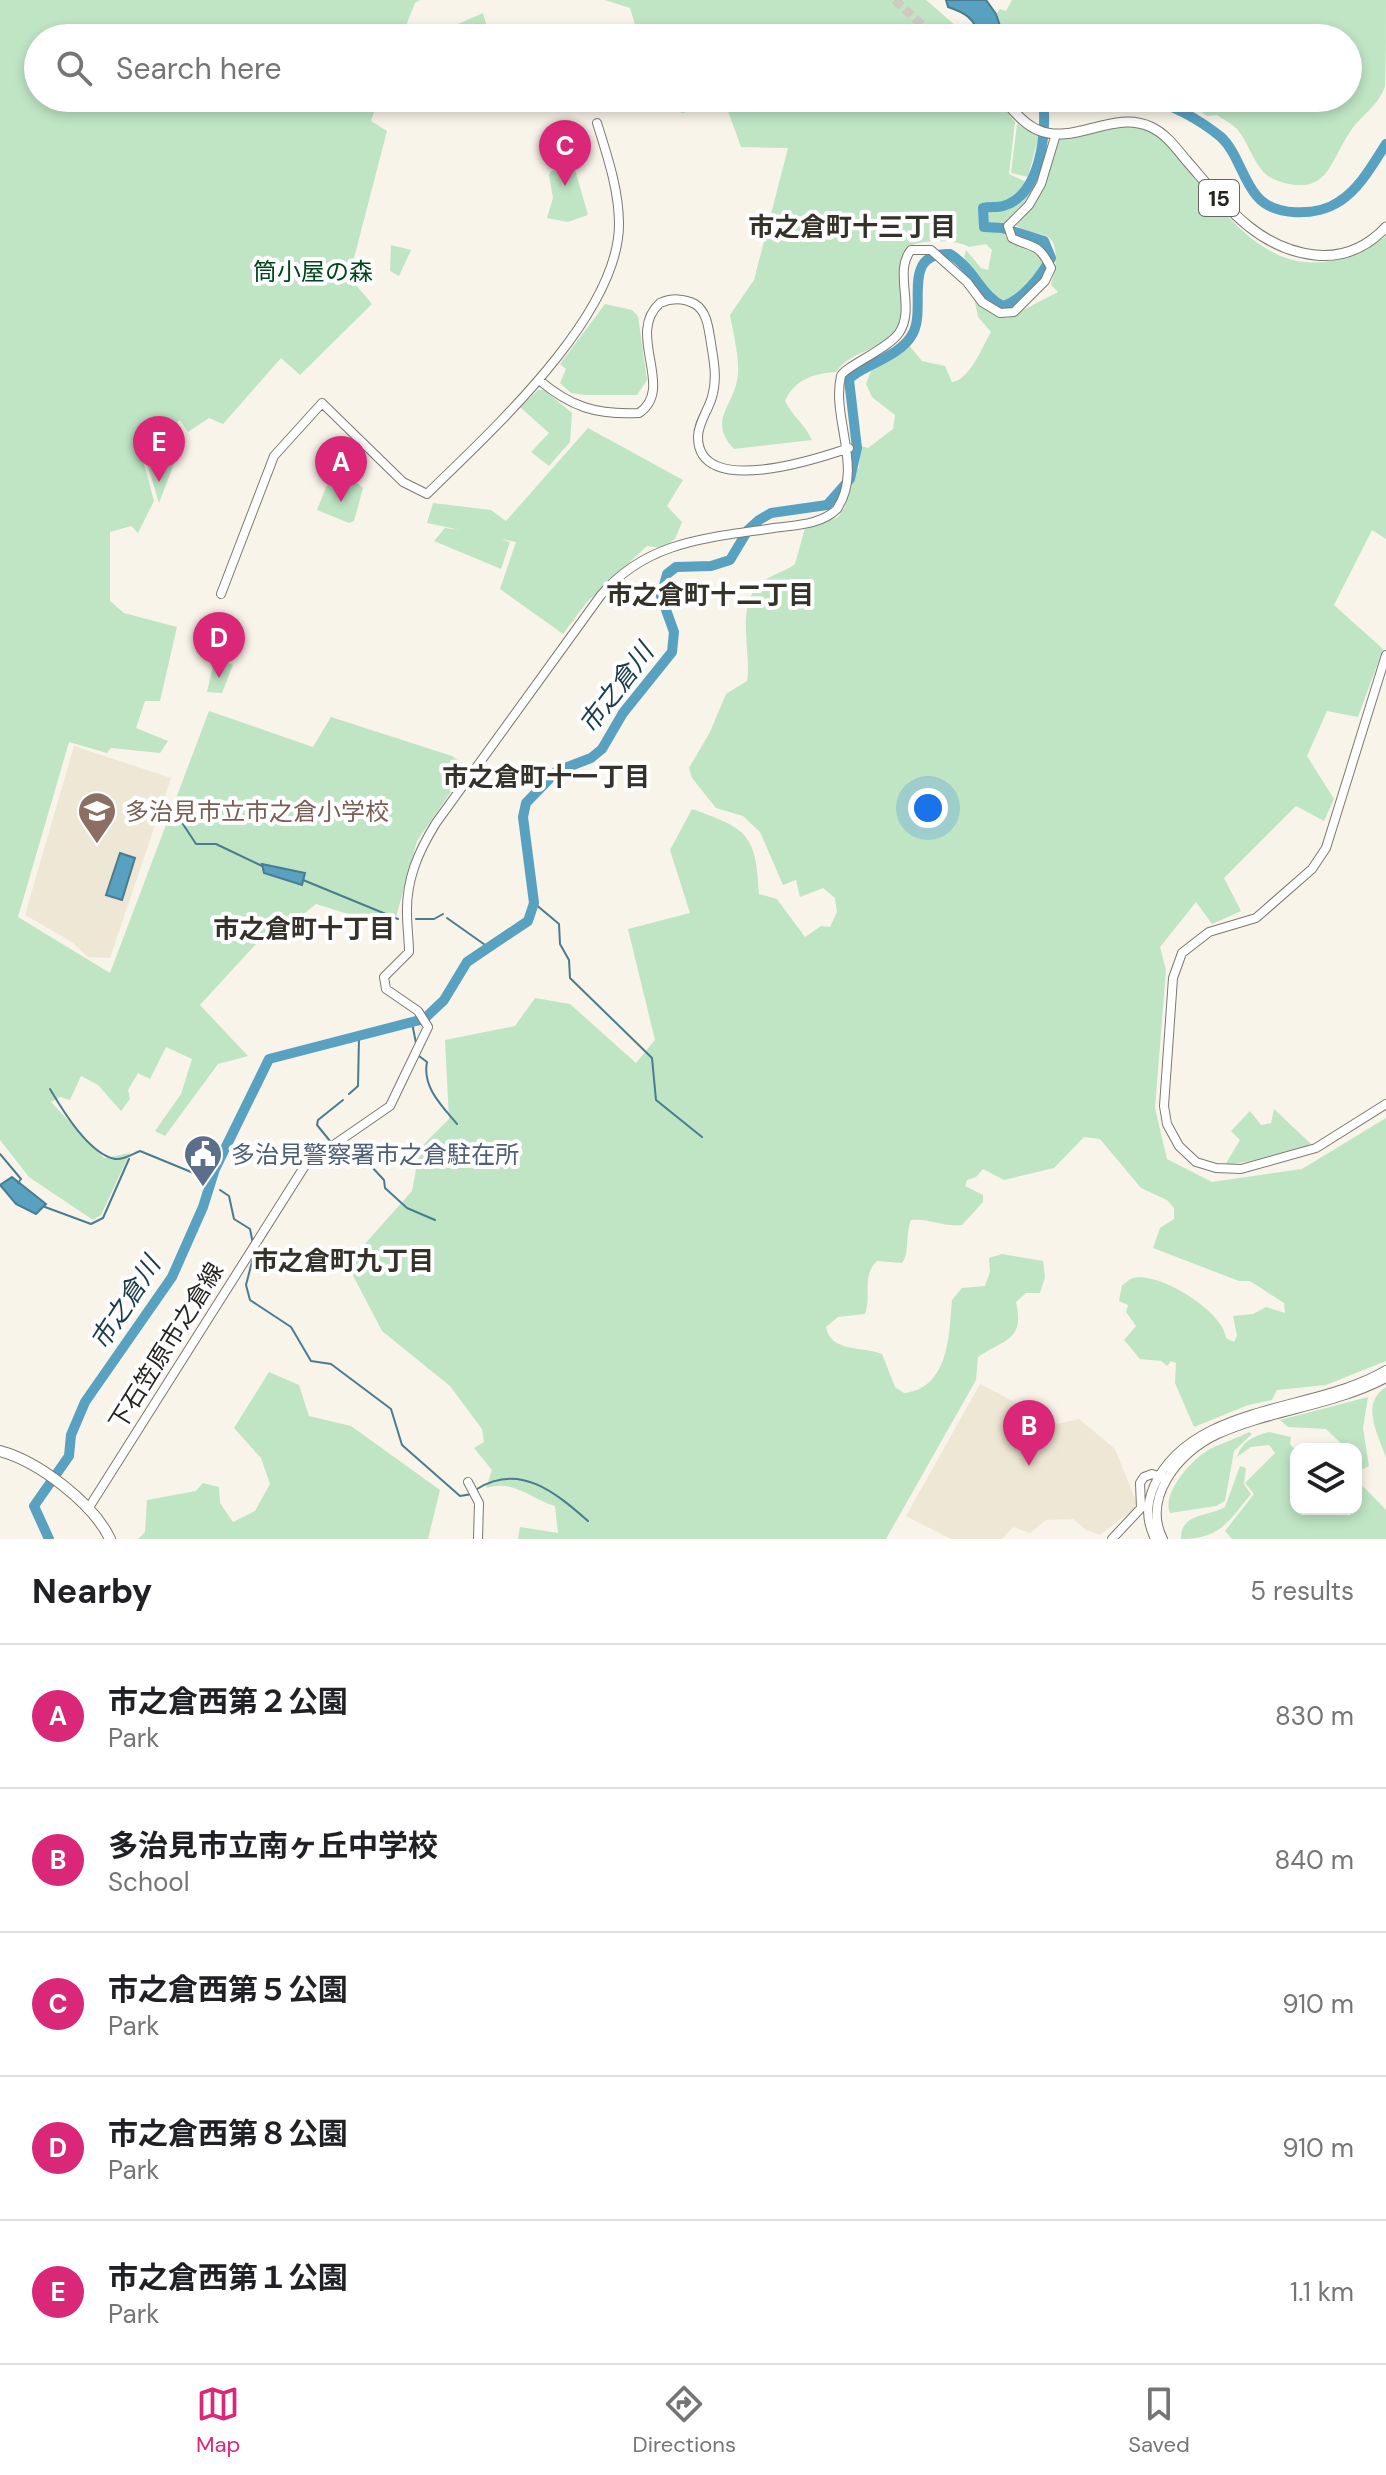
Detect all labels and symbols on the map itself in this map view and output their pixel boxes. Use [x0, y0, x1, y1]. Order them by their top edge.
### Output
pin: C [539, 120, 591, 186]
road number: 15 [1199, 180, 1239, 216]
district label: 市之倉町十三丁目 [748, 210, 956, 244]
park label: 筒小屋の森 [253, 256, 373, 287]
pin: E [133, 416, 185, 482]
pin: A [315, 436, 367, 502]
district label: 市之倉町十二丁目 [606, 578, 814, 612]
pin: D [193, 612, 245, 678]
water label: 市之倉川 [571, 634, 663, 740]
district label: 市之倉町十一丁目 [442, 760, 650, 794]
your location [908, 788, 948, 828]
school or university icon: 多治見市立市之倉小学校 [76, 790, 118, 845]
place label: 多治見市立市之倉小学校 [125, 796, 389, 827]
district label: 市之倉町十丁目 [213, 912, 395, 946]
public building icon: 多治見警察署市之倉駐在所 [182, 1133, 224, 1188]
place label: 多治見警察署市之倉駐在所 [231, 1139, 519, 1170]
district label: 市之倉町九丁目 [252, 1244, 434, 1278]
water label: 市之倉川 [82, 1248, 169, 1356]
street label: 下石笠原市之倉線 [102, 1256, 230, 1436]
pin: B [1003, 1400, 1055, 1466]

